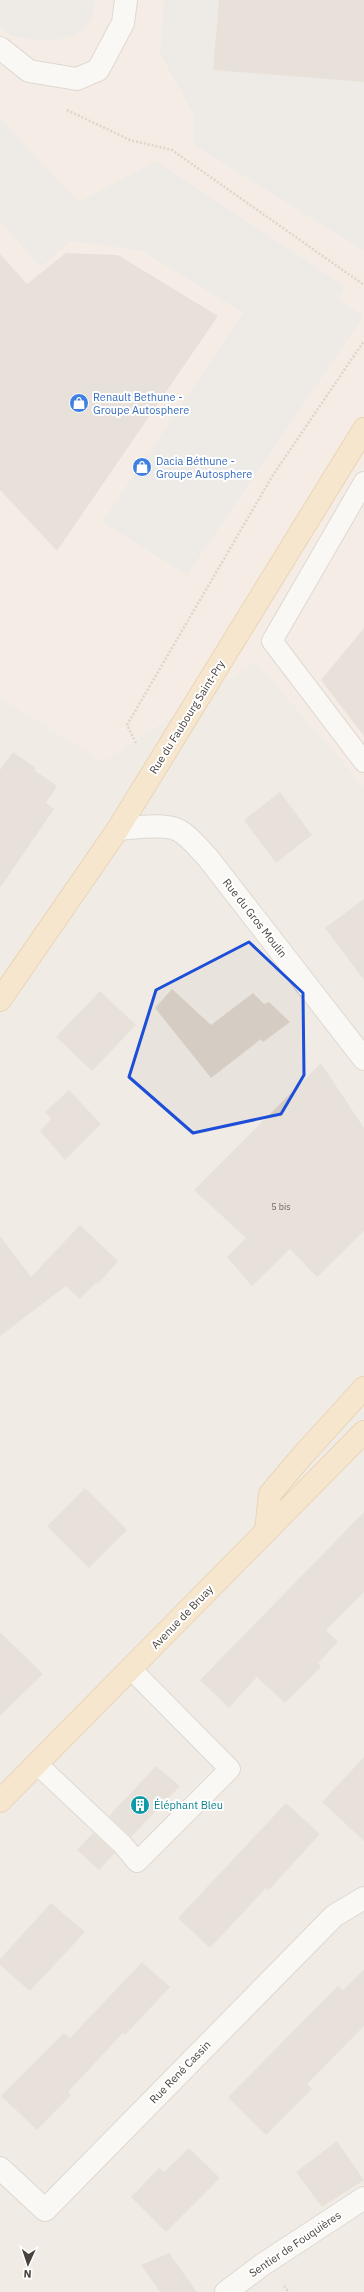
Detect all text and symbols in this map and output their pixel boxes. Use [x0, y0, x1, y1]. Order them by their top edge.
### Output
place label: Renault Bethune - Groupe Autosphere [93, 390, 189, 417]
shop icon: Renault Bethune - Groupe Autosphere [68, 392, 90, 414]
place label: Dacia Béthune - Groupe Autosphere [156, 454, 252, 481]
shop icon: Dacia Béthune - Groupe Autosphere [131, 456, 153, 478]
street label: Rue du Faubourg Saint-Pry [146, 657, 228, 776]
street label: Rue du Gros Moulin [220, 876, 290, 960]
house number: 5 bis [271, 1201, 291, 1212]
street label: Avenue de Bruay [148, 1582, 216, 1652]
building icon: Éléphant Bleu [129, 1794, 151, 1816]
place label: Éléphant Bleu [154, 1798, 223, 1812]
street label: Rue René Cassin [146, 2038, 214, 2106]
street label: Sentier de Fouquières [246, 2208, 344, 2280]
north arrow [8, 2244, 48, 2284]
text: N [23, 2267, 32, 2281]

